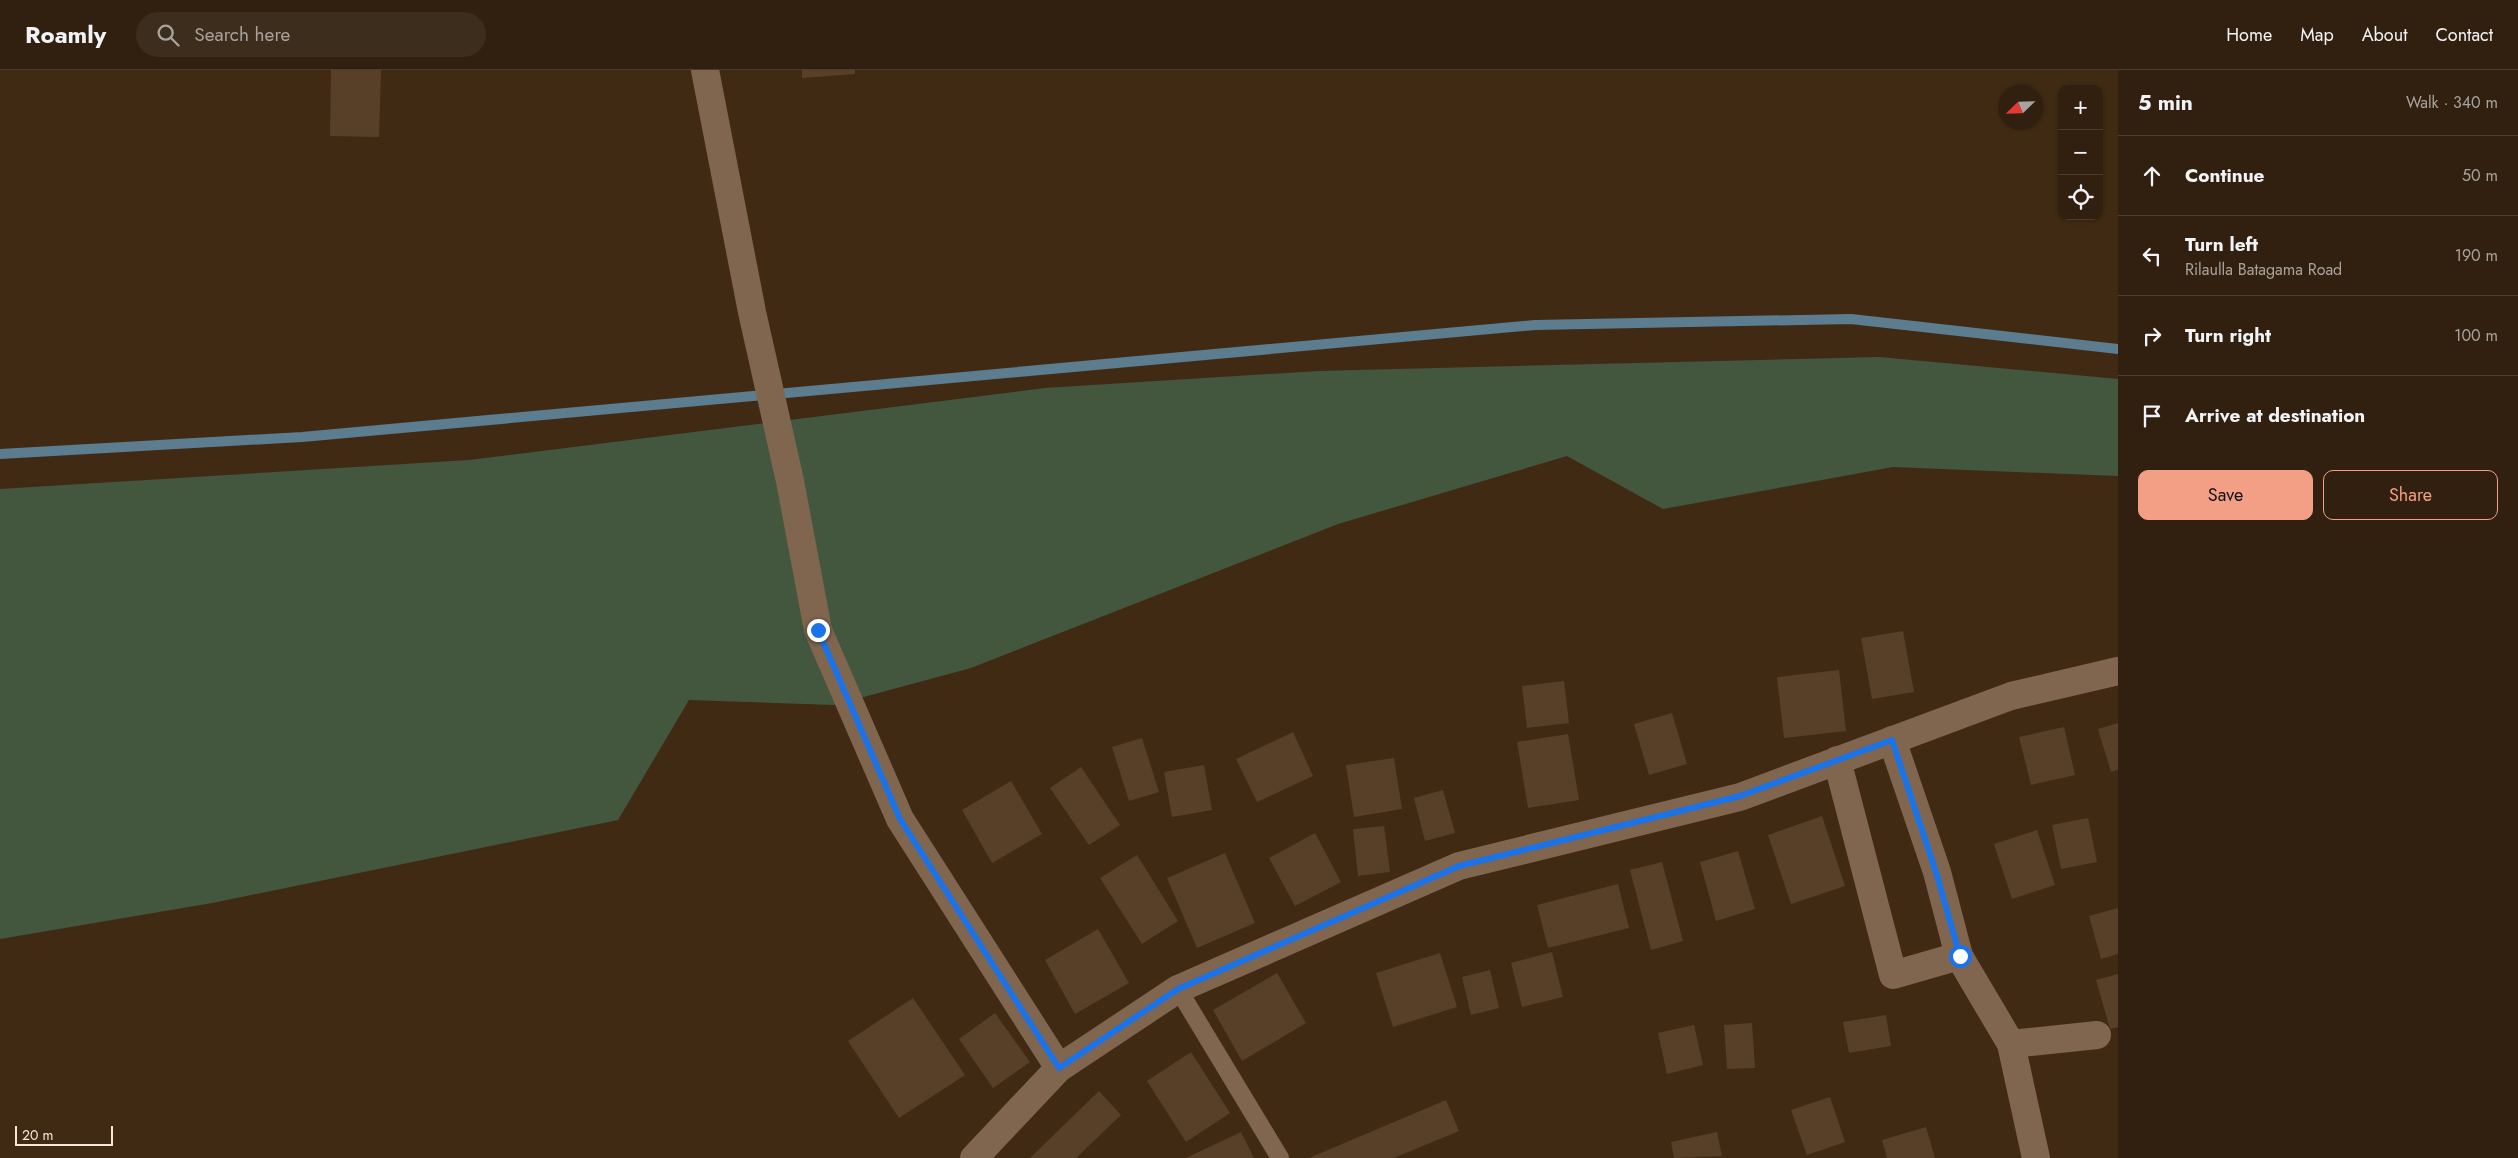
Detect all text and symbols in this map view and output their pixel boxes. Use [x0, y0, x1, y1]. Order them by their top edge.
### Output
search box [136, 12, 486, 57]
text: Roamly [25, 17, 106, 52]
icon: search [154, 21, 182, 49]
text: Search here [194, 21, 290, 48]
text: Home [2226, 22, 2272, 48]
text: Map [2300, 22, 2334, 48]
text: About [2362, 22, 2407, 48]
text: Contact [2435, 22, 2493, 48]
north arrow [1998, 85, 2043, 130]
map controls [2058, 85, 2103, 220]
button: + [2058, 85, 2103, 130]
text: 5 min [2138, 88, 2193, 118]
text: Walk · 340 m [2406, 91, 2498, 114]
button: − [2058, 130, 2103, 175]
icon: ahead [2138, 162, 2166, 190]
text: Continue [2185, 162, 2264, 189]
text: 50 m [2462, 164, 2498, 187]
button: locate [2058, 175, 2103, 220]
text: Turn left [2185, 231, 2258, 258]
icon: left [2138, 242, 2166, 270]
text: 190 m [2455, 244, 2498, 267]
text: Rilaulla Batagama Road [2185, 258, 2342, 281]
icon: right [2138, 322, 2166, 350]
text: Turn right [2185, 322, 2271, 349]
text: 100 m [2454, 324, 2498, 347]
icon: arrive [2138, 402, 2166, 430]
text: Arrive at destination [2185, 402, 2365, 429]
button: Save [2138, 470, 2313, 520]
button: Share [2323, 470, 2498, 520]
route end [807, 619, 830, 642]
route start [1949, 945, 1972, 968]
scale bar [15, 1123, 112, 1146]
text: 20 m [22, 1125, 54, 1145]

